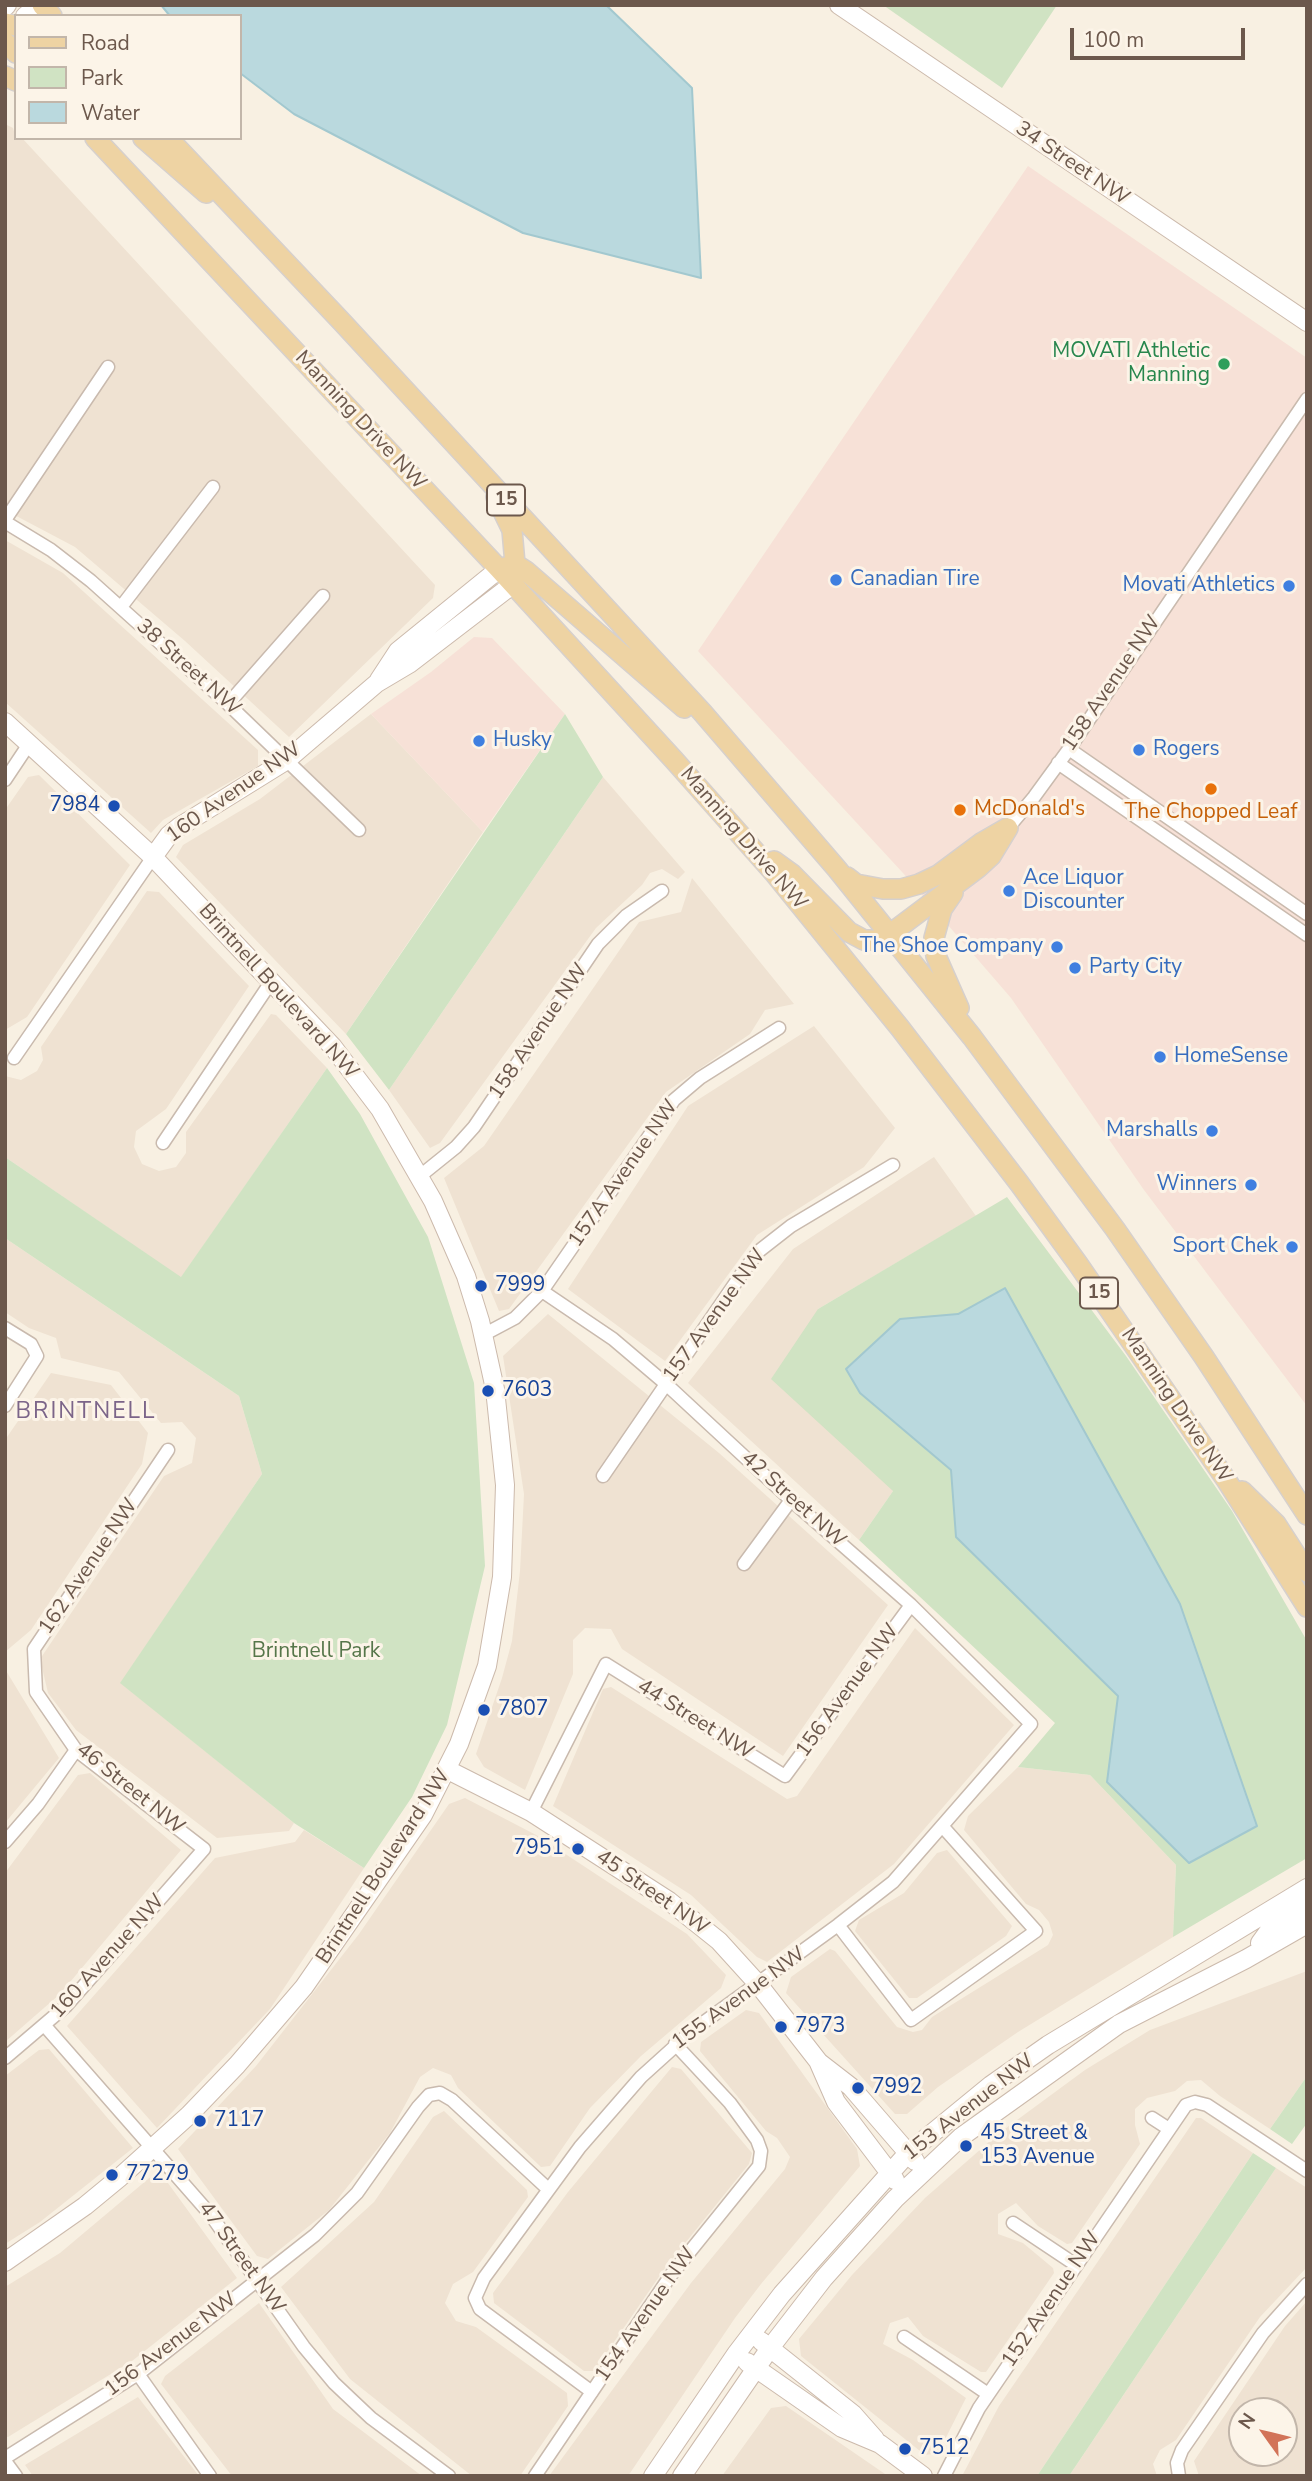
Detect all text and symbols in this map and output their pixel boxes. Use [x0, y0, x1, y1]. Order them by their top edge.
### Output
legend [14, 14, 242, 140]
scale bar [1074, 14, 1249, 58]
text: 100 m [1083, 26, 1144, 54]
text: Road [81, 29, 130, 57]
text: Park [81, 64, 123, 92]
text: Water [81, 99, 140, 127]
street label: 34 Street NW [1010, 117, 1134, 211]
place label: MOVATI Athletic Manning [1052, 339, 1210, 389]
street label: Manning Drive NW [289, 346, 431, 496]
marker: MOVATI Athletic Manning [1216, 356, 1232, 372]
road number: 15 [487, 485, 525, 516]
place label: Canadian Tire [850, 567, 980, 593]
marker: Canadian Tire [828, 572, 844, 588]
place label: Movati Athletics [1123, 573, 1275, 599]
marker: Movati Athletics [1281, 578, 1297, 594]
street label: 158 Avenue NW [1057, 611, 1167, 757]
street label: 38 Street NW [131, 614, 245, 722]
place label: Husky [493, 728, 552, 754]
marker: Husky [471, 733, 487, 749]
street label: 160 Avenue NW [162, 737, 306, 849]
place label: Rogers [1153, 737, 1219, 763]
marker: Rogers [1131, 742, 1147, 758]
street label: Manning Drive NW [674, 762, 812, 916]
marker: The Chopped Leaf [1203, 781, 1219, 797]
place label: 7984 [50, 793, 100, 819]
place label: McDonald's [974, 797, 1085, 823]
marker: 7984 [106, 798, 122, 814]
place label: The Chopped Leaf [1125, 800, 1297, 826]
marker: McDonald's [952, 802, 968, 818]
place label: Ace Liquor Discounter [1023, 866, 1124, 916]
marker: Ace Liquor Discounter [1001, 883, 1017, 899]
street label: Brintnell Boulevard NW [193, 899, 363, 1085]
place label: The Shoe Company [860, 934, 1043, 960]
marker: The Shoe Company [1049, 939, 1065, 955]
place label: Party City [1089, 955, 1182, 981]
street label: 158 Avenue NW [484, 959, 594, 1105]
marker: Party City [1067, 960, 1083, 976]
place label: HomeSense [1174, 1044, 1288, 1070]
marker: HomeSense [1152, 1049, 1168, 1065]
street label: 157A Avenue NW [564, 1095, 684, 1253]
place label: Marshalls [1106, 1118, 1198, 1144]
marker: Marshalls [1204, 1123, 1220, 1139]
place label: Winners [1156, 1172, 1237, 1198]
marker: Winners [1243, 1177, 1259, 1193]
place label: Sport Chek [1173, 1234, 1278, 1260]
marker: Sport Chek [1284, 1239, 1300, 1255]
street label: 157 Avenue NW [658, 1244, 772, 1388]
place label: 7999 [495, 1273, 545, 1299]
marker: 7999 [473, 1278, 489, 1294]
road number: 15 [1080, 1278, 1118, 1308]
street label: Manning Drive NW [1115, 1324, 1237, 1488]
place label: 7603 [502, 1378, 552, 1404]
marker: 7603 [480, 1383, 496, 1399]
district label: BRINTNELL [17, 1398, 155, 1426]
street label: 42 Street NW [736, 1446, 850, 1554]
street label: 162 Avenue NW [34, 1494, 144, 1640]
street label: 156 Avenue NW [791, 1619, 905, 1763]
park label: Brintnell Park [252, 1639, 380, 1665]
street label: 44 Street NW [632, 1674, 758, 1766]
place label: 7807 [498, 1697, 548, 1723]
marker: 7807 [476, 1702, 492, 1718]
street label: 46 Street NW [71, 1738, 189, 1840]
street label: Brintnell Boulevard NW [312, 1765, 456, 1969]
place label: 7951 [514, 1836, 564, 1862]
marker: 7951 [570, 1841, 586, 1857]
street label: 45 Street NW [591, 1845, 713, 1941]
street label: 160 Avenue NW [46, 1890, 170, 2024]
street label: 155 Avenue NW [667, 1942, 811, 2056]
place label: 7973 [795, 2014, 845, 2040]
marker: 7973 [773, 2019, 789, 2035]
street label: 153 Avenue NW [899, 2049, 1039, 2167]
place label: 7992 [872, 2075, 922, 2101]
marker: 7992 [850, 2080, 866, 2096]
place label: 7117 [214, 2108, 264, 2134]
marker: 7117 [192, 2113, 208, 2129]
place label: 45 Street & 153 Avenue [980, 2121, 1095, 2171]
marker: 45 Street & 153 Avenue [958, 2138, 974, 2154]
place label: 77279 [126, 2162, 189, 2188]
marker: 77279 [104, 2167, 120, 2183]
street label: 47 Street NW [192, 2197, 290, 2319]
street label: 152 Avenue NW [997, 2227, 1107, 2373]
street label: 154 Avenue NW [590, 2243, 702, 2387]
street label: 156 Avenue NW [100, 2287, 242, 2403]
north arrow [1228, 2397, 1298, 2467]
text: N [1232, 2408, 1262, 2435]
place label: 7512 [919, 2436, 969, 2462]
marker: 7512 [897, 2441, 913, 2457]

